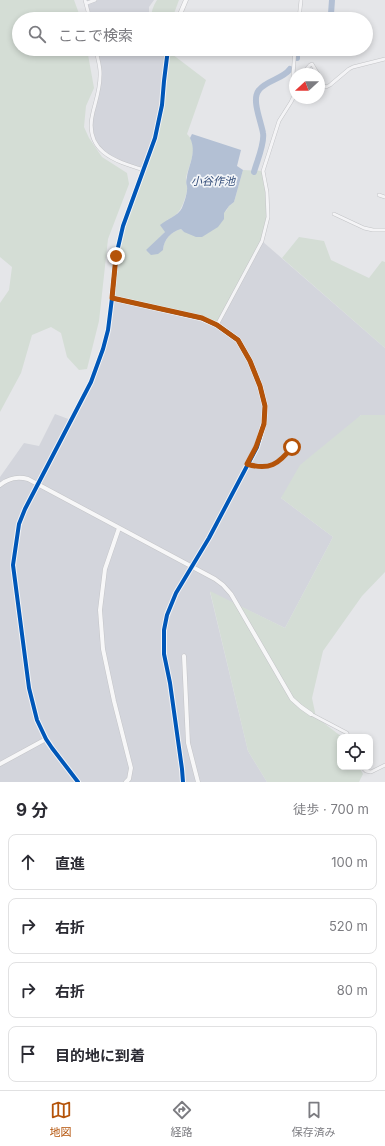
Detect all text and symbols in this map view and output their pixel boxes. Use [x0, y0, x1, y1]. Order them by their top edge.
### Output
search box [12, 12, 373, 56]
icon: search [26, 23, 48, 45]
text: ここで検索 [58, 26, 133, 45]
north arrow [289, 68, 325, 104]
water label: 小谷作池 [191, 174, 236, 188]
route end [107, 247, 125, 265]
route start [283, 438, 301, 456]
map controls [337, 734, 373, 770]
button: locate [337, 734, 373, 770]
text: 9 分 [16, 800, 48, 820]
text: 徒歩 · 700 m [293, 801, 369, 817]
icon: ahead [17, 851, 39, 873]
text: 直進 [55, 854, 85, 873]
text: 100 m [331, 854, 368, 870]
icon: right [17, 915, 39, 937]
text: 右折 [55, 918, 85, 937]
text: 520 m [329, 918, 368, 934]
icon: right [17, 979, 39, 1001]
text: 右折 [55, 982, 85, 1001]
text: 80 m [337, 982, 368, 998]
icon: arrive [17, 1043, 39, 1065]
text: 目的地に到着 [55, 1046, 145, 1065]
tab: 地図 [50, 1099, 72, 1139]
tab: 経路 [171, 1099, 193, 1139]
tab: 保存済み [292, 1099, 336, 1139]

